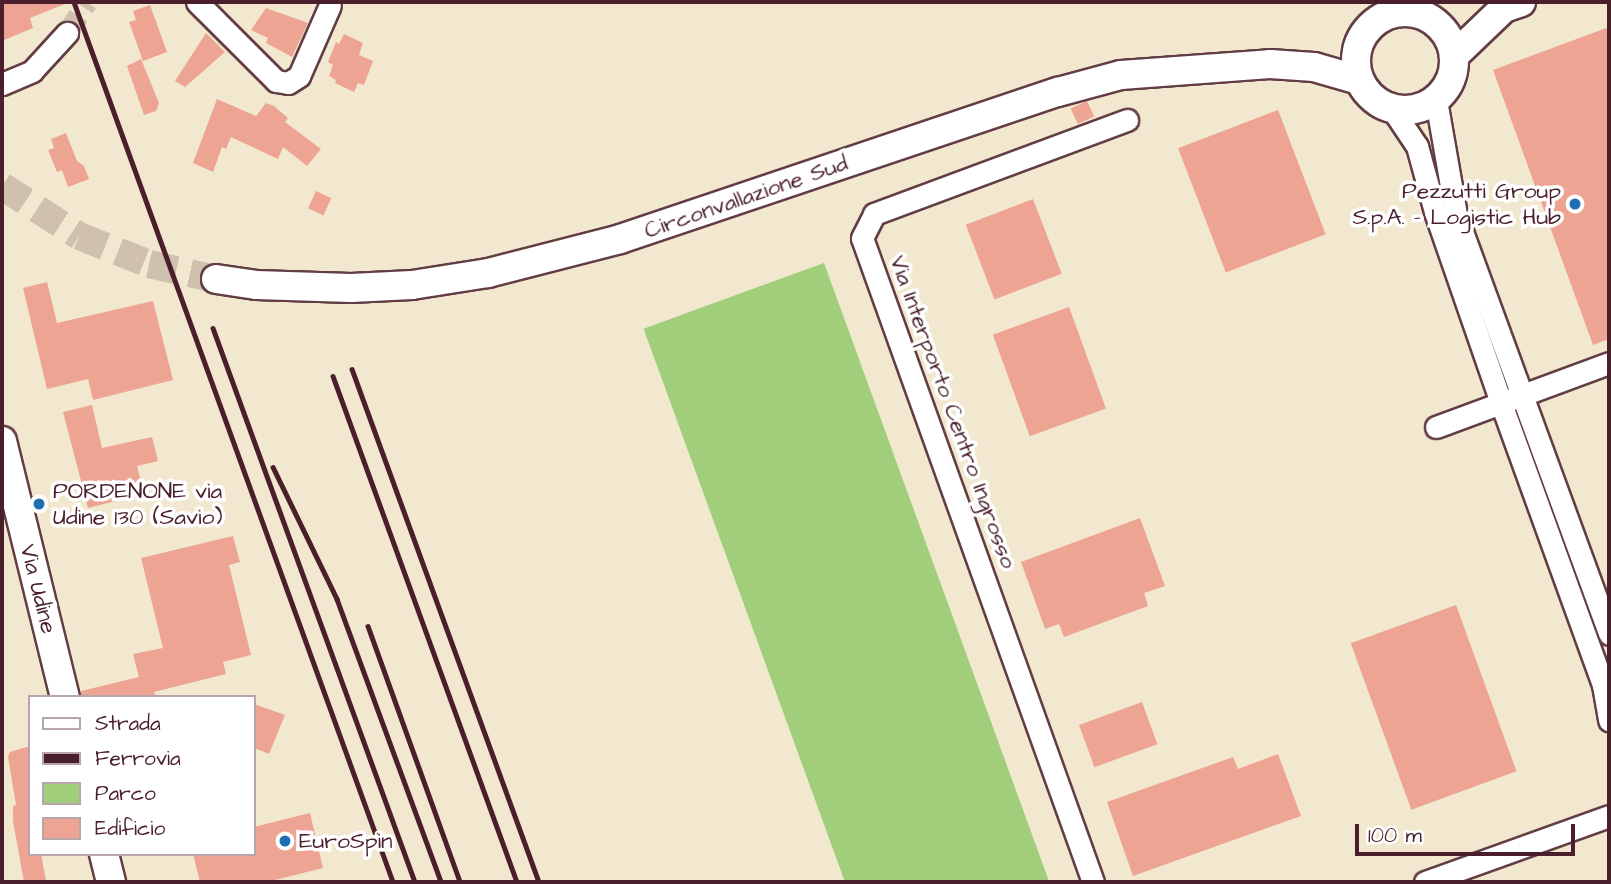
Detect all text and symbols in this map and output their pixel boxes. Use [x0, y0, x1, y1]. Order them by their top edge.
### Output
street label: Circonvallazione Sud [641, 149, 851, 245]
place label: Pezzutti Group S.p.A. - Logistic Hub [1353, 177, 1561, 231]
marker: Pezzutti Group S.p.A. - Logistic Hub [1567, 196, 1583, 212]
street label: Via Interporto Centro Ingrosso [883, 252, 1023, 572]
place label: PORDENONE via Udine 130 (Savio) [53, 477, 222, 531]
marker: PORDENONE via Udine 130 (Savio) [31, 496, 47, 512]
street label: Via Udine [14, 542, 62, 636]
legend [28, 695, 256, 856]
text: Strada [95, 709, 161, 738]
text: Ferrovia [95, 744, 181, 773]
text: Parco [95, 779, 156, 808]
scale bar [1359, 810, 1580, 854]
text: Edificio [95, 814, 165, 843]
text: 100 m [1368, 821, 1422, 850]
place label: EuroSpin [299, 827, 392, 855]
marker: EuroSpin [277, 833, 293, 849]

